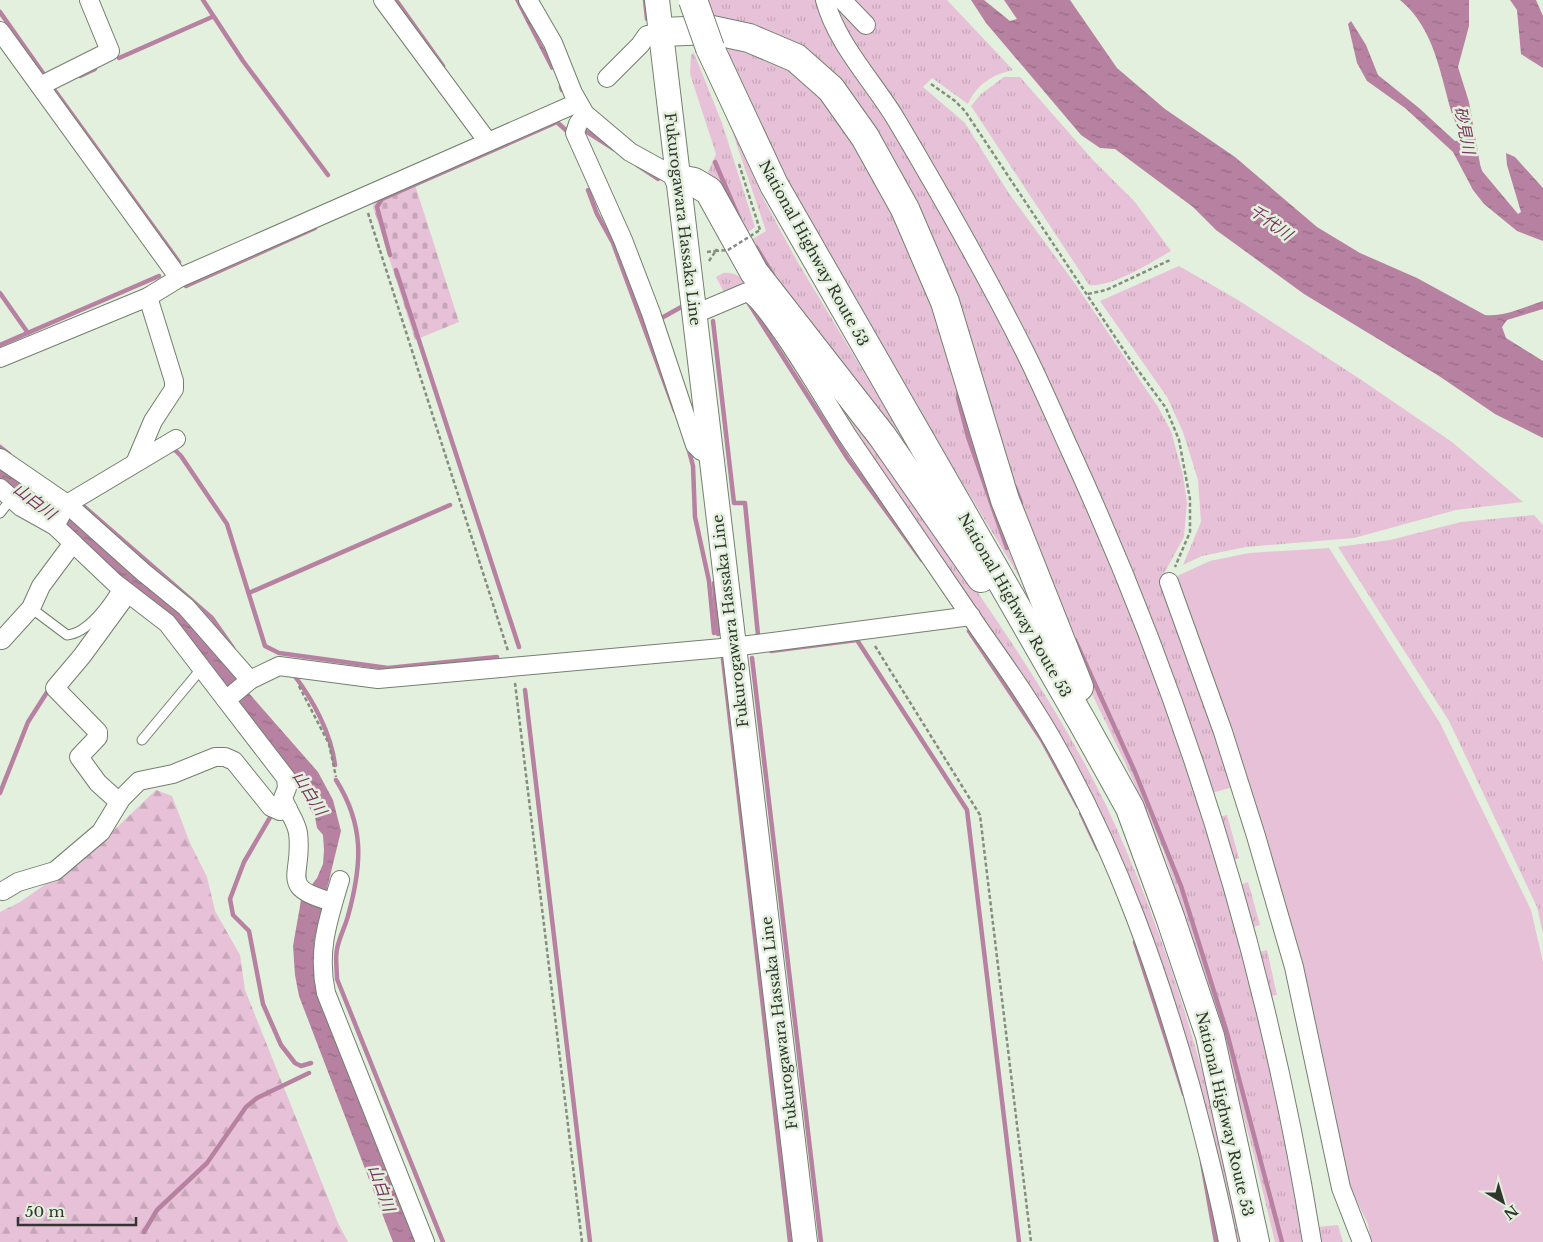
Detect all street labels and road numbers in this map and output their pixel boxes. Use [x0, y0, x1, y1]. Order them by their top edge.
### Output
street label: Fukurogawara Hassaka Line [661, 111, 705, 327]
street label: National Highway Route 53 [755, 157, 873, 349]
street label: National Highway Route 53 [954, 509, 1076, 701]
street label: Fukurogawara Hassaka Line [708, 513, 752, 729]
street label: Fukurogawara Hassaka Line [757, 915, 801, 1131]
street label: National Highway Route 53 [1192, 1010, 1258, 1218]

